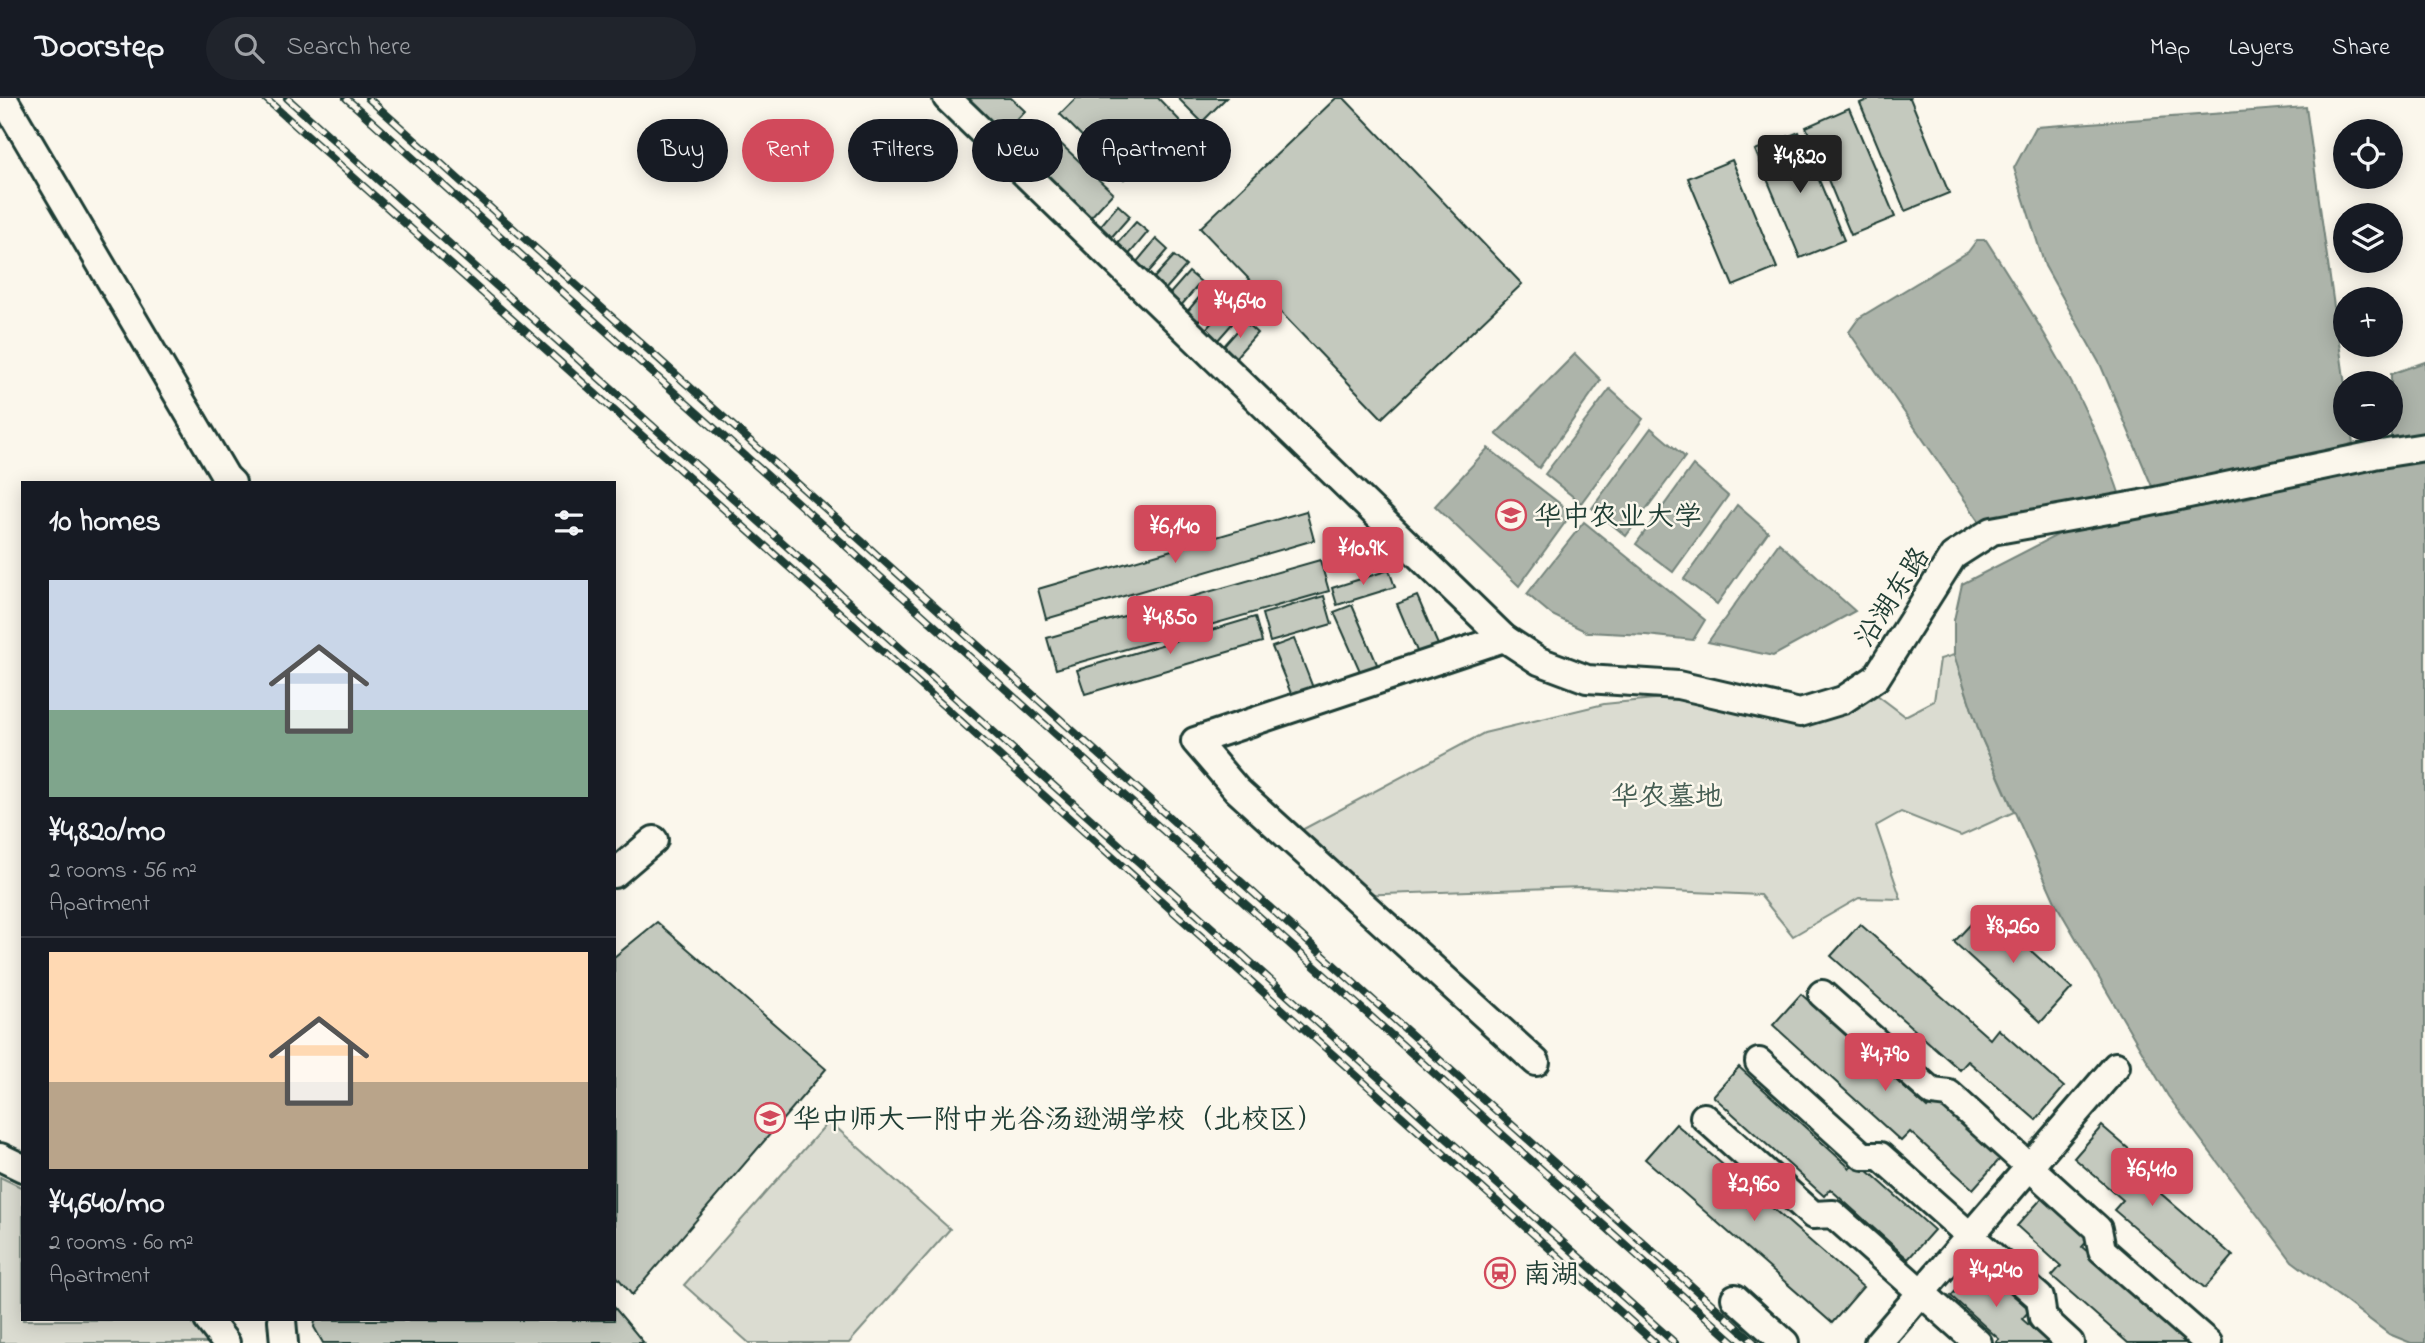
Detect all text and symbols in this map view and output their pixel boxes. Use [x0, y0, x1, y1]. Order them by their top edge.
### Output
search box [206, 17, 696, 80]
text: Doorstep [35, 24, 164, 72]
icon: search [230, 29, 268, 67]
text: Search here [286, 29, 411, 67]
text: Map [2150, 31, 2190, 66]
text: Layers [2228, 31, 2294, 66]
text: Share [2332, 31, 2390, 66]
chip: Buy [637, 119, 728, 182]
chip: Rent [742, 119, 834, 182]
chip: Filters [848, 119, 958, 182]
chip: New [972, 119, 1063, 182]
chip: Apartment [1077, 119, 1231, 182]
map controls [2333, 119, 2403, 441]
button: locate [2333, 119, 2403, 189]
pin: ¥4,820 [1743, 136, 1857, 195]
text: ¥4,820 [1774, 141, 1826, 174]
button: layers [2333, 203, 2403, 273]
pin: ¥4,640 [1183, 280, 1297, 340]
text: ¥4,640 [1214, 286, 1266, 319]
button: + [2333, 287, 2403, 357]
button: − [2333, 371, 2403, 441]
school or university icon: 华中农业大学 [1494, 498, 1528, 532]
place label: 华中农业大学 [1534, 498, 1702, 539]
text: 10 homes [49, 501, 161, 545]
icon: filters [550, 504, 588, 542]
pin: ¥6,140 [1118, 505, 1232, 565]
text: ¥6,140 [1150, 511, 1200, 544]
pin: ¥10.9K [1306, 528, 1420, 587]
text: ¥10.9K [1339, 533, 1388, 566]
street label: 沿湖东路 [1846, 540, 1942, 656]
pin: ¥4,850 [1113, 596, 1227, 656]
text: ¥4,850 [1143, 602, 1197, 635]
icon: home [256, 626, 382, 752]
park label: 华农墓地 [1611, 778, 1723, 819]
text: ¥4,820/mo [49, 811, 166, 855]
text: 2 rooms · 56 m² [49, 855, 197, 888]
text: Apartment [49, 888, 150, 921]
pin: ¥8,260 [1956, 906, 2070, 965]
text: ¥8,260 [1986, 911, 2040, 944]
icon: home [256, 998, 382, 1124]
pin: ¥4,790 [1828, 1034, 1942, 1093]
text: ¥4,790 [1861, 1039, 1909, 1072]
school or university icon: 华中师大一附中光谷汤逊湖学校（北校区） [753, 1101, 787, 1135]
place label: 华中师大一附中光谷汤逊湖学校（北校区） [793, 1101, 1325, 1142]
pin: ¥6,410 [2095, 1148, 2209, 1208]
text: ¥6,410 [2127, 1154, 2177, 1187]
pin: ¥2,960 [1697, 1164, 1811, 1223]
text: ¥2,960 [1728, 1169, 1780, 1202]
text: ¥4,640/mo [49, 1183, 165, 1227]
text: 2 rooms · 60 m² [49, 1227, 194, 1260]
pin: ¥4,240 [1939, 1250, 2053, 1309]
text: ¥4,240 [1969, 1255, 2023, 1288]
station icon: 南湖 [1483, 1256, 1517, 1290]
place label: 南湖 [1523, 1256, 1579, 1297]
text: Apartment [49, 1260, 150, 1293]

